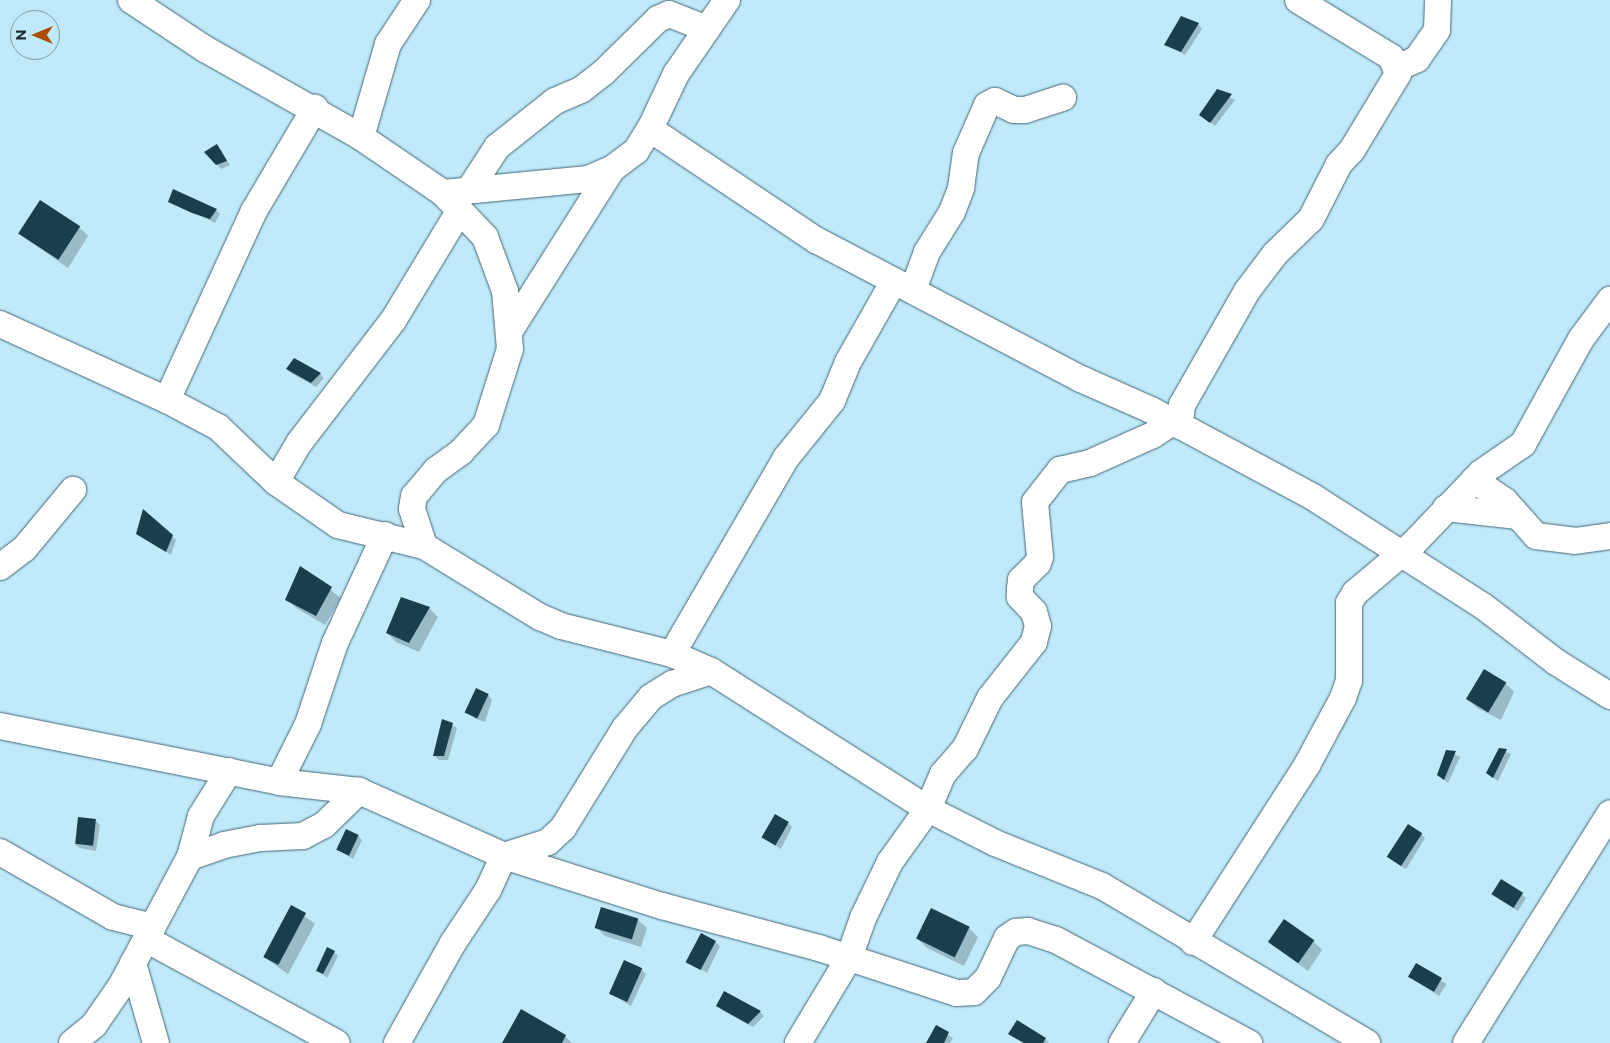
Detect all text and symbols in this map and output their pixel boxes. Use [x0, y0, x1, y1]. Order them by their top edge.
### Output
north arrow [10, 10, 60, 60]
text: N [12, 29, 30, 41]

